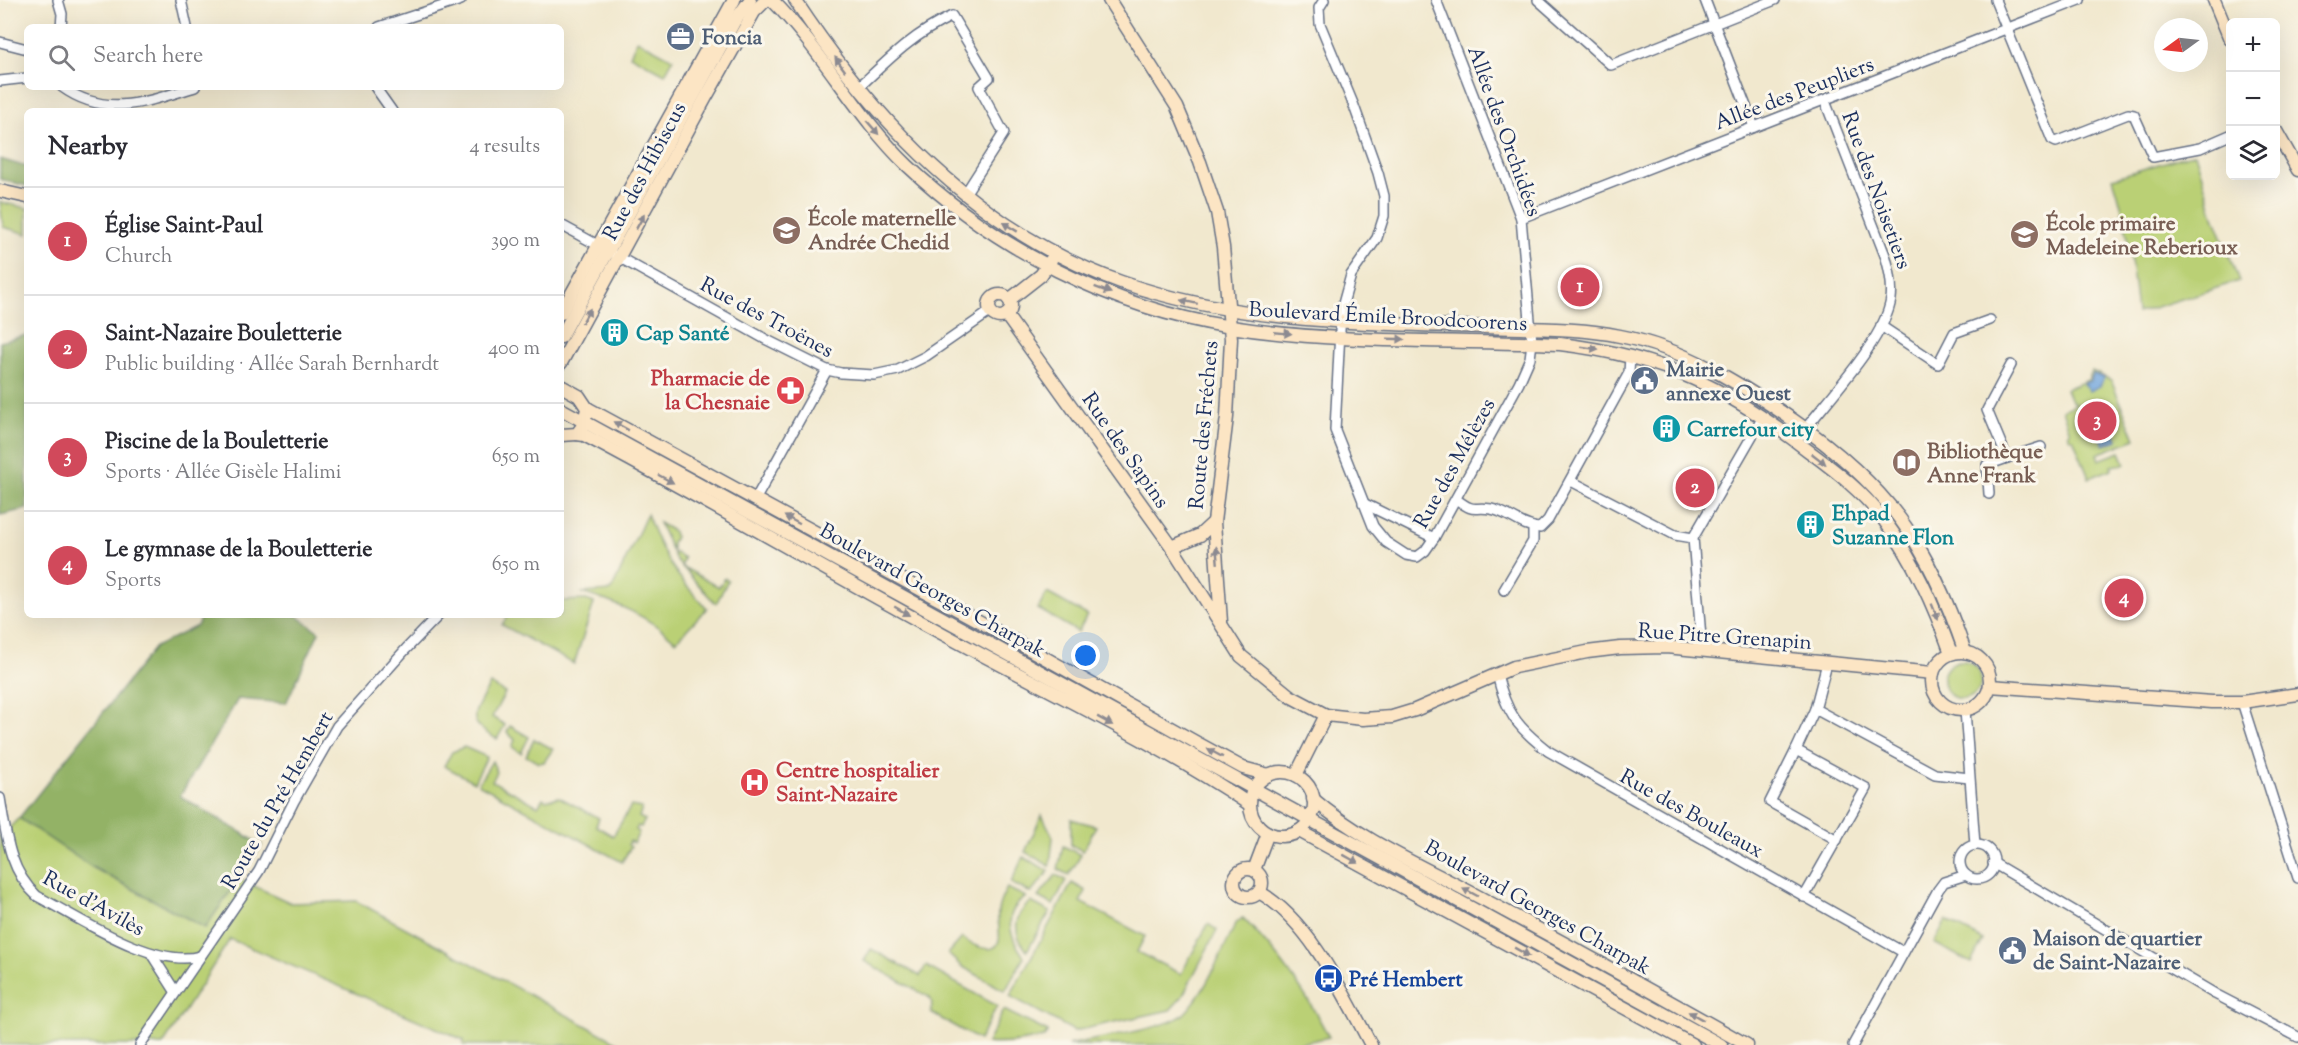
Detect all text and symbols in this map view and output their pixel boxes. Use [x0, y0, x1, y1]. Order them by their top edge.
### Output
north arrow [2154, 18, 2208, 72]
map controls [2226, 18, 2280, 180]
button: + [2226, 18, 2280, 72]
office icon: Foncia [665, 21, 697, 53]
search box [24, 24, 564, 90]
place label: Foncia [702, 24, 762, 54]
icon: search [45, 41, 78, 74]
text: Search here [93, 41, 203, 73]
street label: Allée des Orchidées [1458, 42, 1548, 221]
street label: Allée des Peupliers [1711, 51, 1879, 139]
one-way arrow [835, 56, 847, 71]
button: − [2226, 72, 2280, 126]
street label: Rue des Hibiscus [597, 97, 695, 246]
street label: Rue des Noisetiers [1833, 108, 1918, 274]
one-way arrow [866, 120, 879, 135]
button: layers [2226, 126, 2280, 180]
text: Nearby [48, 129, 128, 166]
text: 4 results [469, 133, 540, 162]
place label: École maternelle Andrée Chedid [808, 205, 957, 259]
place label: École primaire Madeleine Reberioux [2046, 210, 2239, 264]
text: Église Saint-Paul [105, 211, 263, 243]
one-way arrow [634, 214, 644, 231]
school or university icon: École maternelle Andrée Chedid [771, 214, 803, 246]
school or university icon: École primaire Madeleine Reberioux [2009, 219, 2041, 251]
one-way arrow [1002, 221, 1018, 232]
text: 1 [64, 227, 71, 256]
text: 390 m [491, 227, 540, 256]
text: Church [105, 243, 172, 272]
pin: 1 [1560, 264, 1600, 310]
street label: Rue des Troënes [694, 271, 838, 367]
one-way arrow [1094, 285, 1112, 295]
street label: Boulevard Émile Broodcoorens [1248, 296, 1528, 340]
one-way arrow [1179, 297, 1198, 306]
one-way arrow [581, 307, 591, 324]
building icon: Cap Santé [599, 317, 631, 349]
text: Saint-Nazaire Bouletterie [105, 319, 342, 351]
place label: Cap Santé [636, 320, 730, 350]
one-way arrow [1273, 328, 1292, 338]
text: 2 [63, 335, 72, 364]
text: 400 m [488, 335, 540, 364]
one-way arrow [1386, 335, 1405, 344]
street label: Route des Fréchets [1183, 340, 1227, 511]
one-way arrow [1581, 343, 1600, 353]
text: Public building · Allée Sarah Bernhardt [105, 351, 439, 380]
place label: Mairie annexe Ouest [1666, 356, 1791, 410]
place label: Pharmacie de la Chesnaie [651, 365, 770, 419]
public building icon: Mairie annexe Ouest [1629, 365, 1661, 397]
pharmacy icon: Pharmacie de la Chesnaie [775, 374, 807, 406]
street label: Rue des Sapins [1073, 387, 1175, 515]
street label: Rue des Mélèzes [1407, 393, 1504, 535]
pin: 3 [2078, 398, 2116, 444]
building icon: Carrefour city [1650, 413, 1682, 445]
place label: Carrefour city [1687, 416, 1815, 446]
one-way arrow [613, 421, 630, 431]
text: Piscine de la Bouletterie [105, 427, 329, 459]
place label: Bibliothèque Anne Frank [1927, 438, 2043, 492]
text: 3 [63, 443, 72, 472]
text: 650 m [492, 443, 540, 472]
library icon: Bibliothèque Anne Frank [1890, 447, 1922, 479]
one-way arrow [1811, 452, 1827, 465]
text: Sports · Allée Gisèle Halimi [105, 459, 341, 488]
pin: 2 [1676, 466, 1714, 510]
one-way arrow [658, 474, 675, 484]
place label: Ehpad Suzanne Flon [1832, 500, 1955, 554]
building icon: Ehpad Suzanne Flon [1795, 509, 1827, 541]
one-way arrow [783, 515, 800, 525]
street label: Boulevard Georges Charpak [813, 517, 1051, 667]
text: Le gymnase de la Bouletterie [105, 535, 373, 567]
one-way arrow [1213, 546, 1222, 565]
text: 4 [62, 551, 73, 580]
text: 650 m [492, 551, 540, 580]
text: Sports [105, 567, 161, 596]
pin: 4 [2104, 576, 2144, 620]
one-way arrow [1931, 603, 1941, 621]
one-way arrow [893, 606, 910, 616]
street label: Rue Pitre Grenapin [1637, 617, 1813, 659]
your location [1071, 641, 1100, 670]
street label: Route du Pré Hembert [215, 706, 342, 896]
one-way arrow [1097, 716, 1114, 726]
one-way arrow [1206, 748, 1223, 758]
place label: Centre hospitalier Saint-Nazaire [776, 757, 939, 811]
street label: Rue des Bouleaux [1614, 763, 1768, 867]
hospital icon: Centre hospitalier Saint-Nazaire [739, 766, 771, 798]
street label: Boulevard Georges Charpak [1418, 834, 1656, 984]
one-way arrow [1342, 854, 1359, 864]
street label: Rue d'Avilès [37, 864, 149, 945]
one-way arrow [1462, 887, 1479, 897]
place label: Maison de quartier de Saint-Nazaire [2033, 925, 2202, 979]
public building icon: Maison de quartier de Saint-Nazaire [1996, 934, 2028, 966]
one-way arrow [1514, 947, 1531, 957]
bus stop icon: Pré Hembert [1312, 963, 1344, 995]
place label: Pré Hembert [1349, 966, 1463, 996]
one-way arrow [1688, 1011, 1705, 1021]

